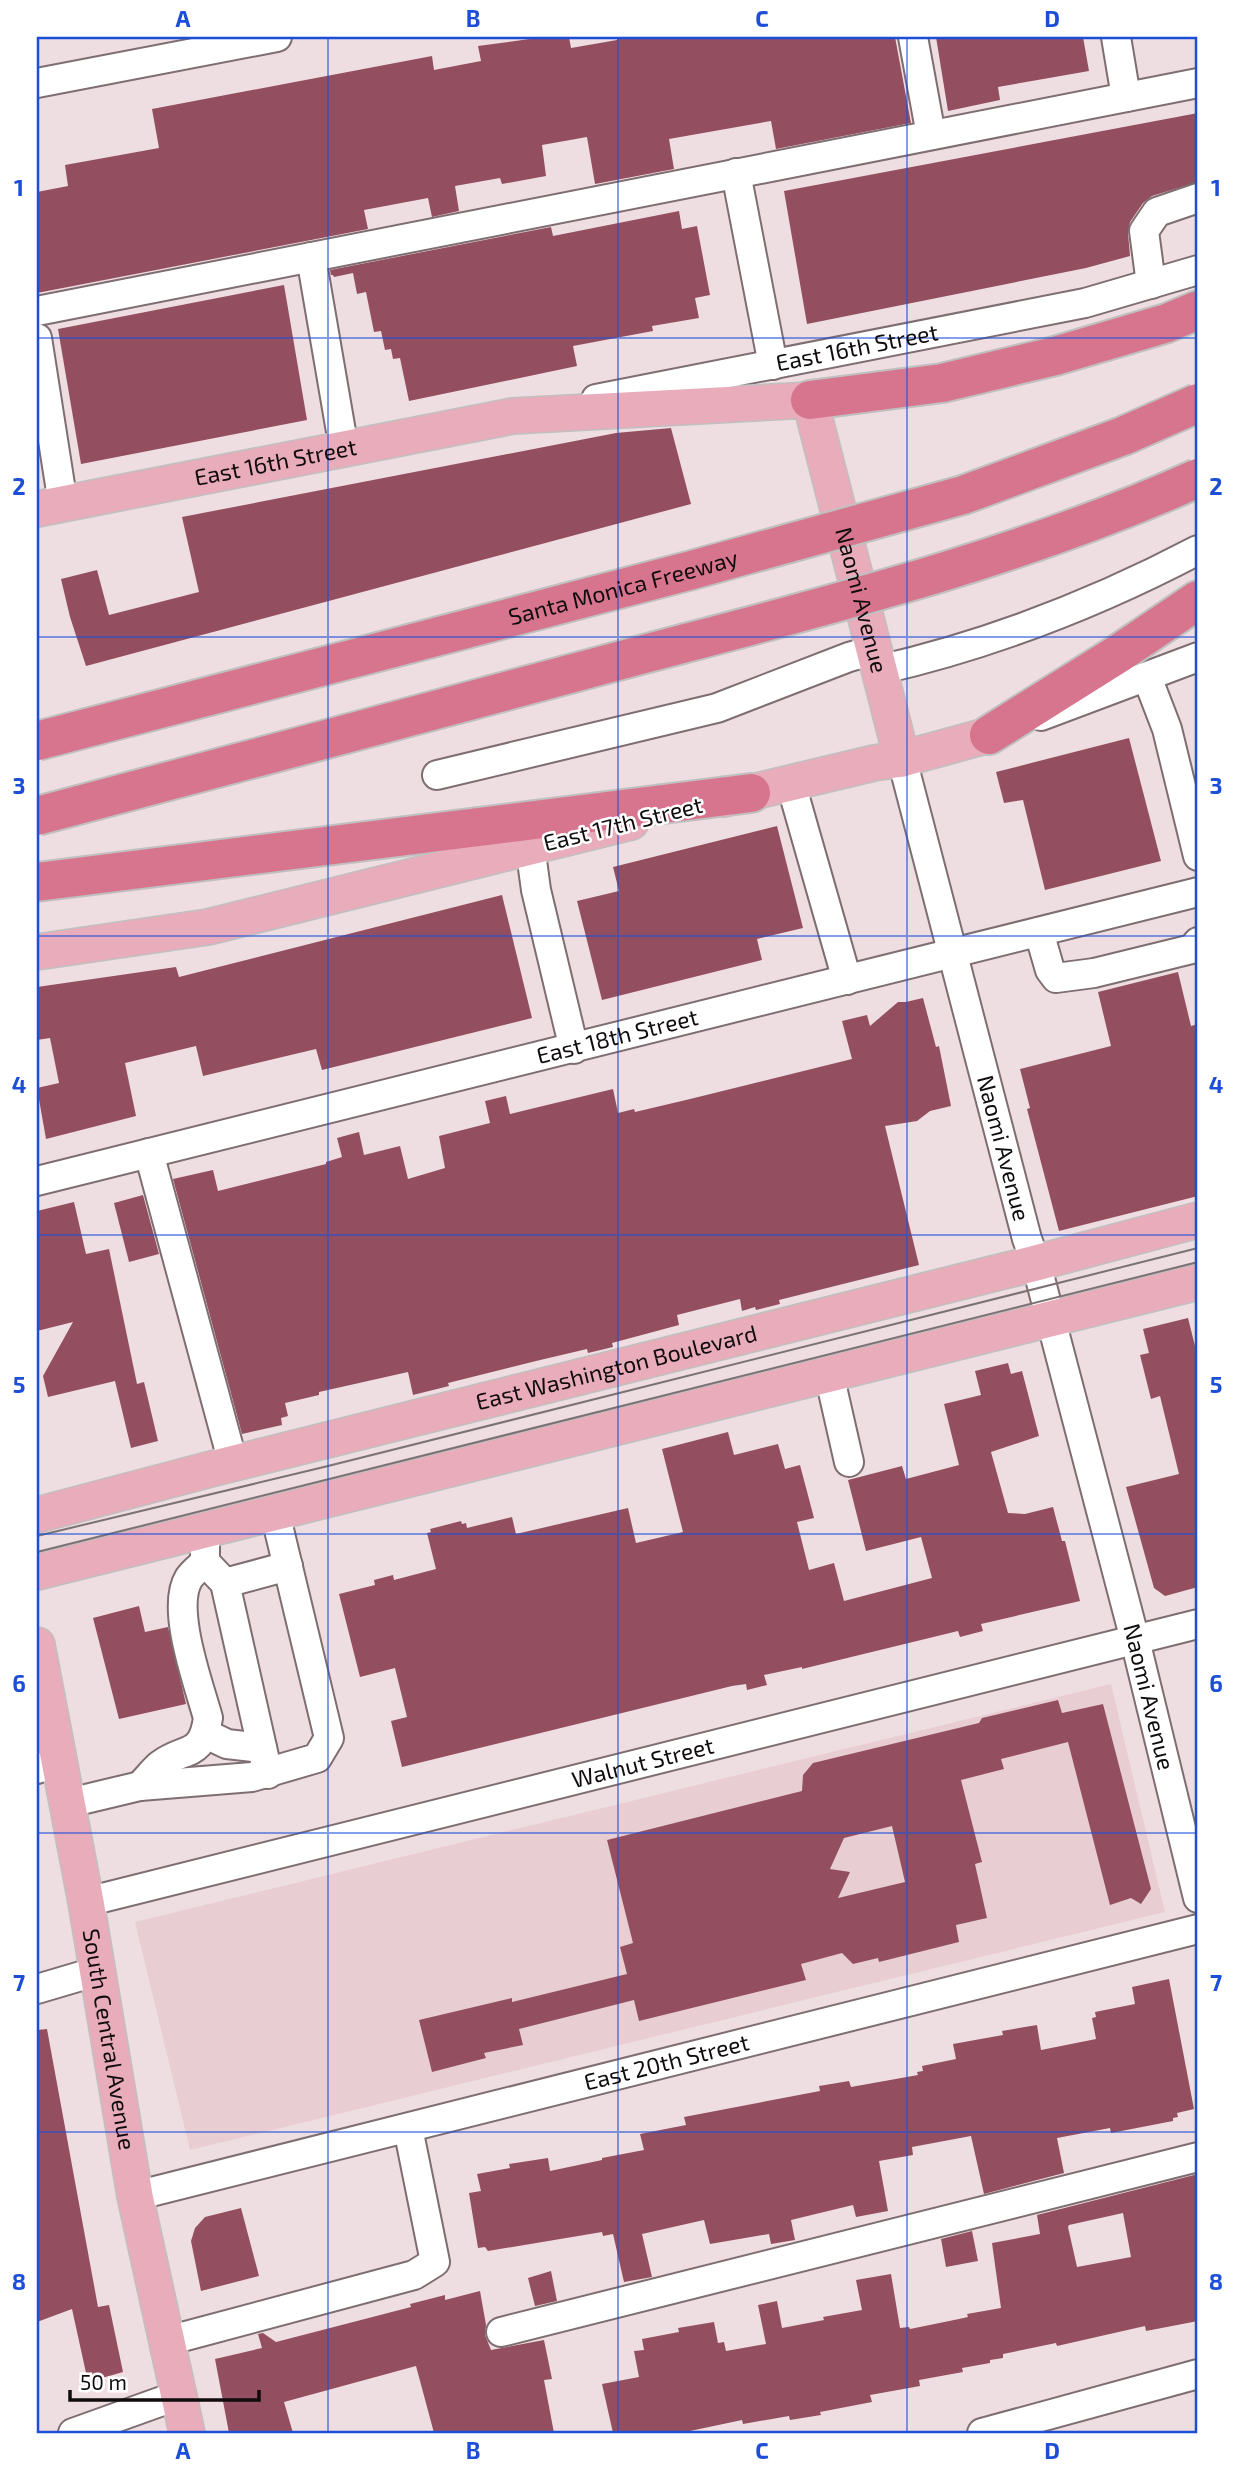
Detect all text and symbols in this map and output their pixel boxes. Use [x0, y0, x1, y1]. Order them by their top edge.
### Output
text: A [175, 4, 191, 32]
text: B [466, 4, 480, 32]
text: C [755, 4, 769, 32]
text: D [1044, 4, 1060, 32]
text: 1 [14, 173, 24, 201]
text: 1 [1211, 173, 1221, 201]
street label: East 16th Street [773, 317, 941, 376]
street label: East 16th Street [192, 432, 359, 491]
text: 2 [12, 472, 26, 500]
text: 2 [1209, 472, 1223, 500]
street label: Naomi Avenue [830, 524, 894, 676]
street label: Santa Monica Freeway [505, 543, 741, 630]
text: 3 [12, 771, 26, 799]
text: 3 [1209, 771, 1223, 799]
street label: East 17th Street [540, 790, 706, 856]
street label: East 18th Street [533, 1002, 701, 1069]
text: 4 [12, 1070, 26, 1098]
text: 4 [1209, 1070, 1223, 1098]
street label: Naomi Avenue [972, 1072, 1037, 1224]
street label: East Washington Boulevard [473, 1318, 760, 1415]
text: 5 [13, 1370, 25, 1398]
text: 5 [1210, 1370, 1222, 1398]
street label: Naomi Avenue [1118, 1621, 1181, 1773]
text: 6 [12, 1669, 26, 1697]
text: 6 [1209, 1669, 1223, 1697]
street label: Walnut Street [569, 1731, 717, 1793]
street label: South Central Avenue [78, 1927, 142, 2152]
text: 7 [13, 1968, 25, 1996]
text: 7 [1210, 1968, 1222, 1996]
street label: East 20th Street [581, 2027, 752, 2096]
text: 8 [12, 2267, 26, 2295]
text: 8 [1209, 2267, 1223, 2295]
scale bar [70, 2358, 259, 2402]
text: 50 m [80, 2369, 127, 2394]
text: A [175, 2436, 191, 2464]
text: B [466, 2436, 480, 2464]
text: C [755, 2436, 769, 2464]
text: D [1044, 2436, 1060, 2464]

